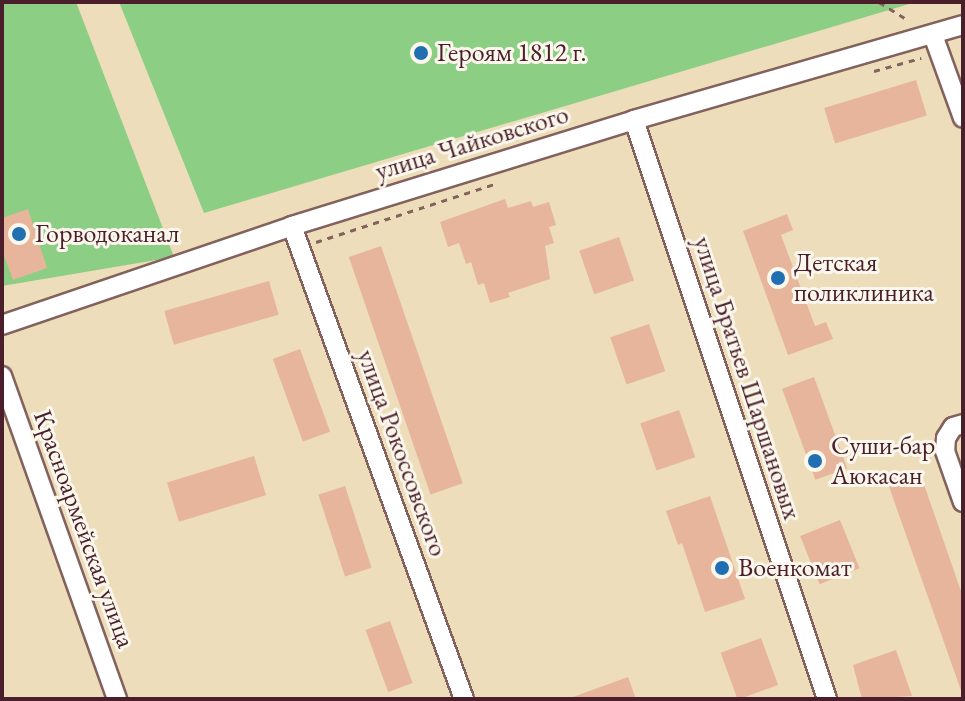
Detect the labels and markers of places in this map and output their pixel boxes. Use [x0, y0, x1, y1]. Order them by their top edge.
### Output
place label: Героям 1812 г. [437, 37, 586, 69]
marker: Героям 1812 г. [412, 44, 430, 62]
place label: Горводоканал [35, 218, 179, 250]
marker: Горводоканал [10, 225, 28, 243]
place label: Детская поликлиника [794, 247, 934, 308]
marker: Детская поликлиника [769, 269, 787, 287]
place label: Суши-бар Аюкасан [831, 430, 935, 492]
marker: Суши-бар Аюкасан [806, 452, 824, 470]
place label: Военкомат [738, 552, 852, 584]
marker: Военкомат [713, 559, 731, 577]

